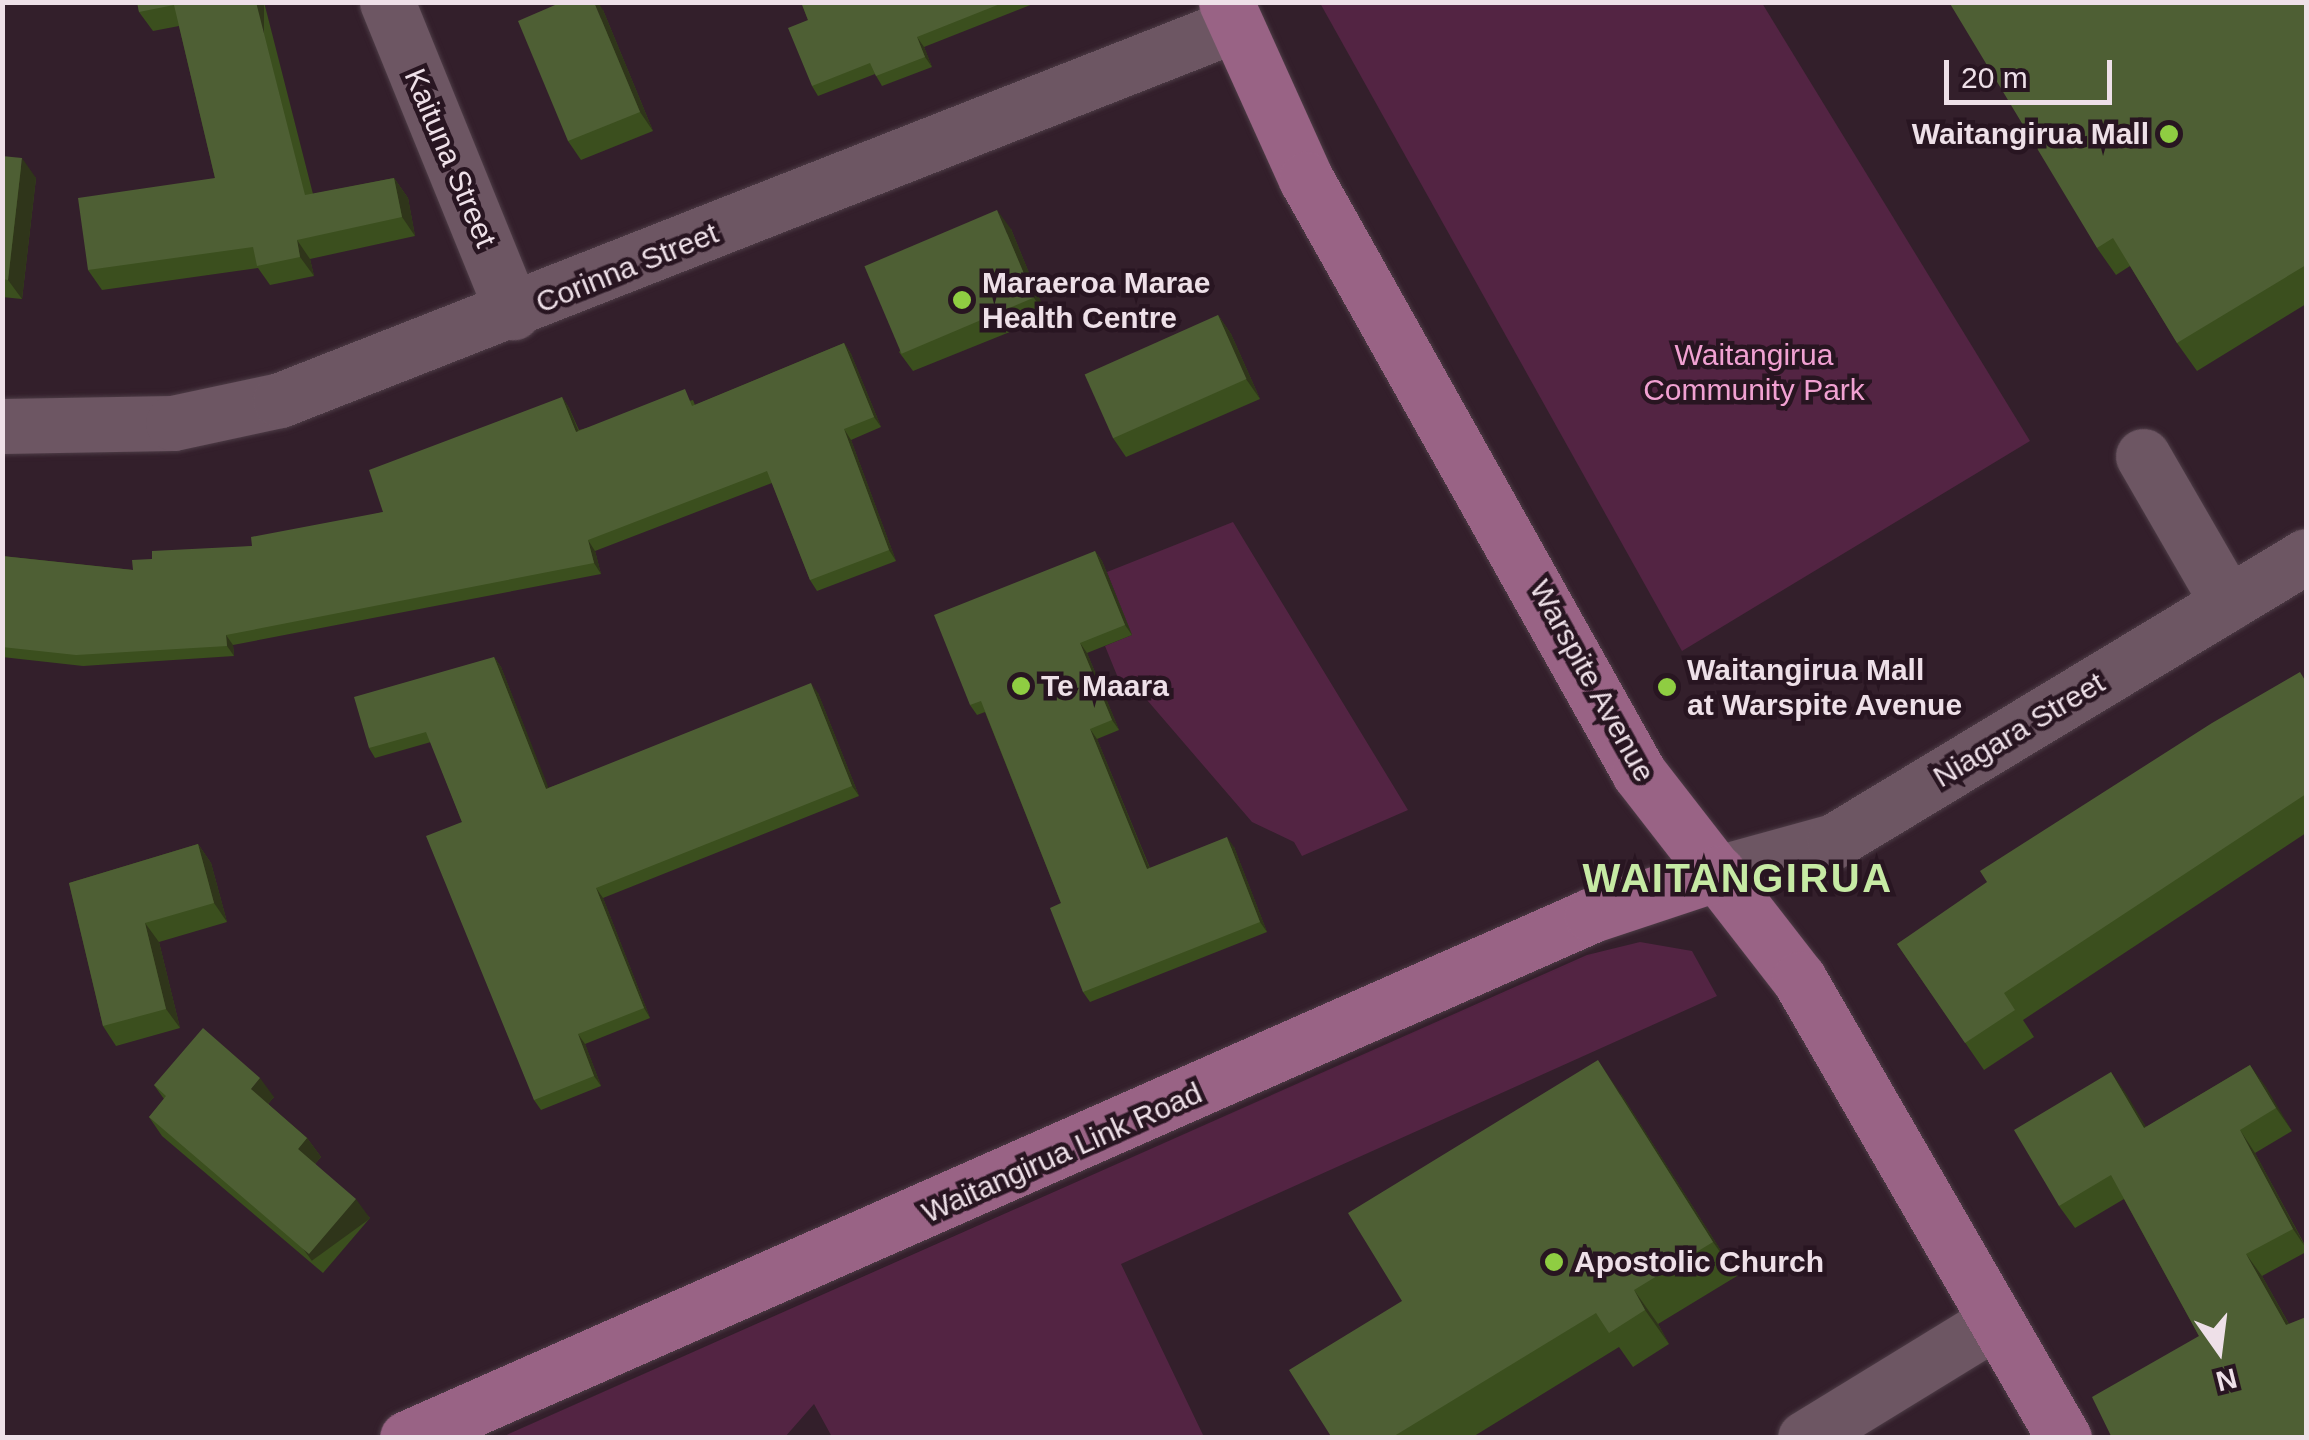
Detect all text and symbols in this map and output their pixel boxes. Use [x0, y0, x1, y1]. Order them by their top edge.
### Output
scale bar [1949, 40, 2116, 102]
text: 20 m [1961, 61, 2028, 94]
street label: Kaituna Street [396, 63, 504, 253]
place label: Waitangirua Mall [1912, 116, 2149, 152]
marker: Waitangirua Mall [2158, 123, 2180, 145]
street label: Corinna Street [531, 215, 723, 321]
place label: Maraeroa Marae Health Centre [982, 265, 1210, 336]
marker: Maraeroa Marae Health Centre [951, 289, 973, 311]
park label: Waitangirua Community Park [1643, 337, 1865, 408]
street label: Warspite Avenue [1521, 573, 1663, 789]
place label: Waitangirua Mall at Warspite Avenue [1687, 652, 1963, 722]
street label: Niagara Street [1927, 665, 2111, 795]
place label: Te Maara [1041, 668, 1169, 704]
marker: Te Maara [1010, 675, 1032, 697]
marker: Waitangirua Mall at Warspite Avenue [1656, 676, 1678, 698]
district label: WAITANGIRUA [1582, 854, 1894, 902]
street label: Waitangirua Link Road [917, 1075, 1207, 1231]
place label: Apostolic Church [1574, 1244, 1824, 1280]
marker: Apostolic Church [1543, 1251, 1565, 1273]
north arrow [2169, 1300, 2269, 1400]
text: N [2213, 1362, 2240, 1397]

